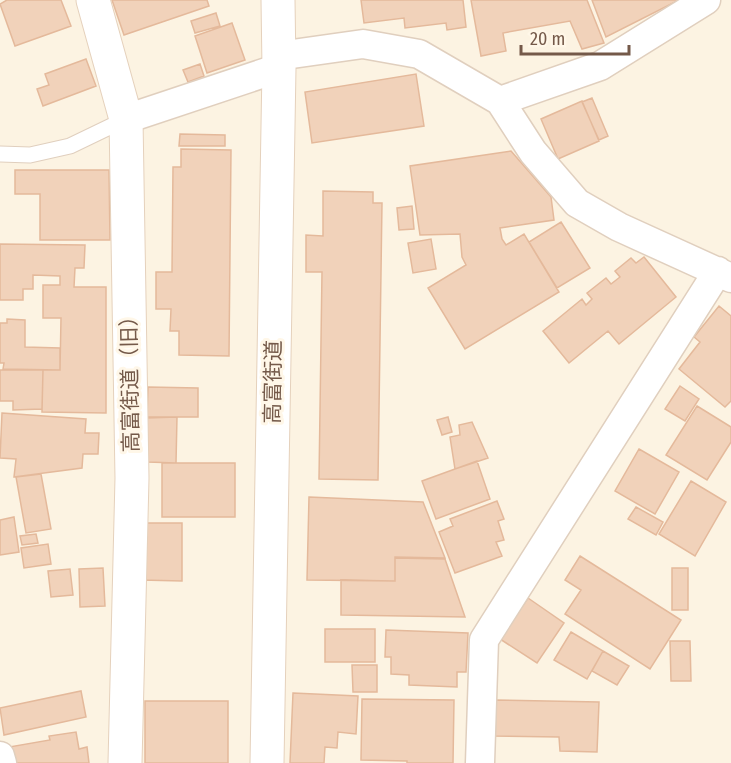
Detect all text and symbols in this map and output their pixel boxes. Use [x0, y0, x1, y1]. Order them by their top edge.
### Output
scale bar [521, 18, 629, 56]
text: 20 m [530, 28, 565, 50]
street label: 高富街道（旧） [116, 305, 144, 453]
street label: 高富街道 [259, 340, 287, 424]

